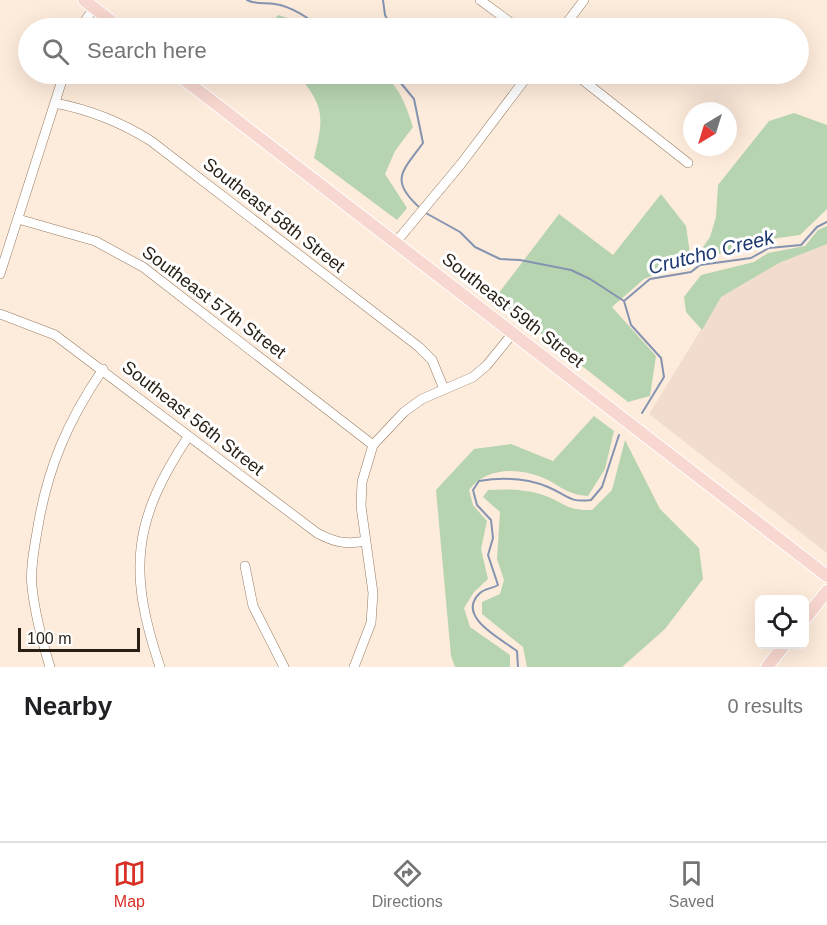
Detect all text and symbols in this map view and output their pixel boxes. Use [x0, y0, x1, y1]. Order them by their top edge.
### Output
search box [18, 18, 809, 84]
icon: search [39, 35, 72, 68]
text: Search here [87, 38, 207, 63]
north arrow [683, 102, 737, 156]
street label: Southeast 58th Street [199, 154, 349, 276]
water label: Crutcho Creek [646, 225, 777, 278]
street label: Southeast 57th Street [138, 242, 290, 362]
street label: Southeast 59th Street [438, 249, 588, 371]
street label: Southeast 56th Street [118, 357, 268, 479]
map controls [755, 595, 809, 649]
button: locate [755, 595, 809, 649]
scale bar [18, 625, 140, 652]
text: 100 m [27, 630, 71, 647]
text: Nearby [24, 691, 112, 721]
text: 0 results [727, 695, 803, 717]
tab: Map [113, 857, 146, 911]
tab: Directions [372, 857, 443, 911]
tab: Saved [669, 857, 714, 911]

